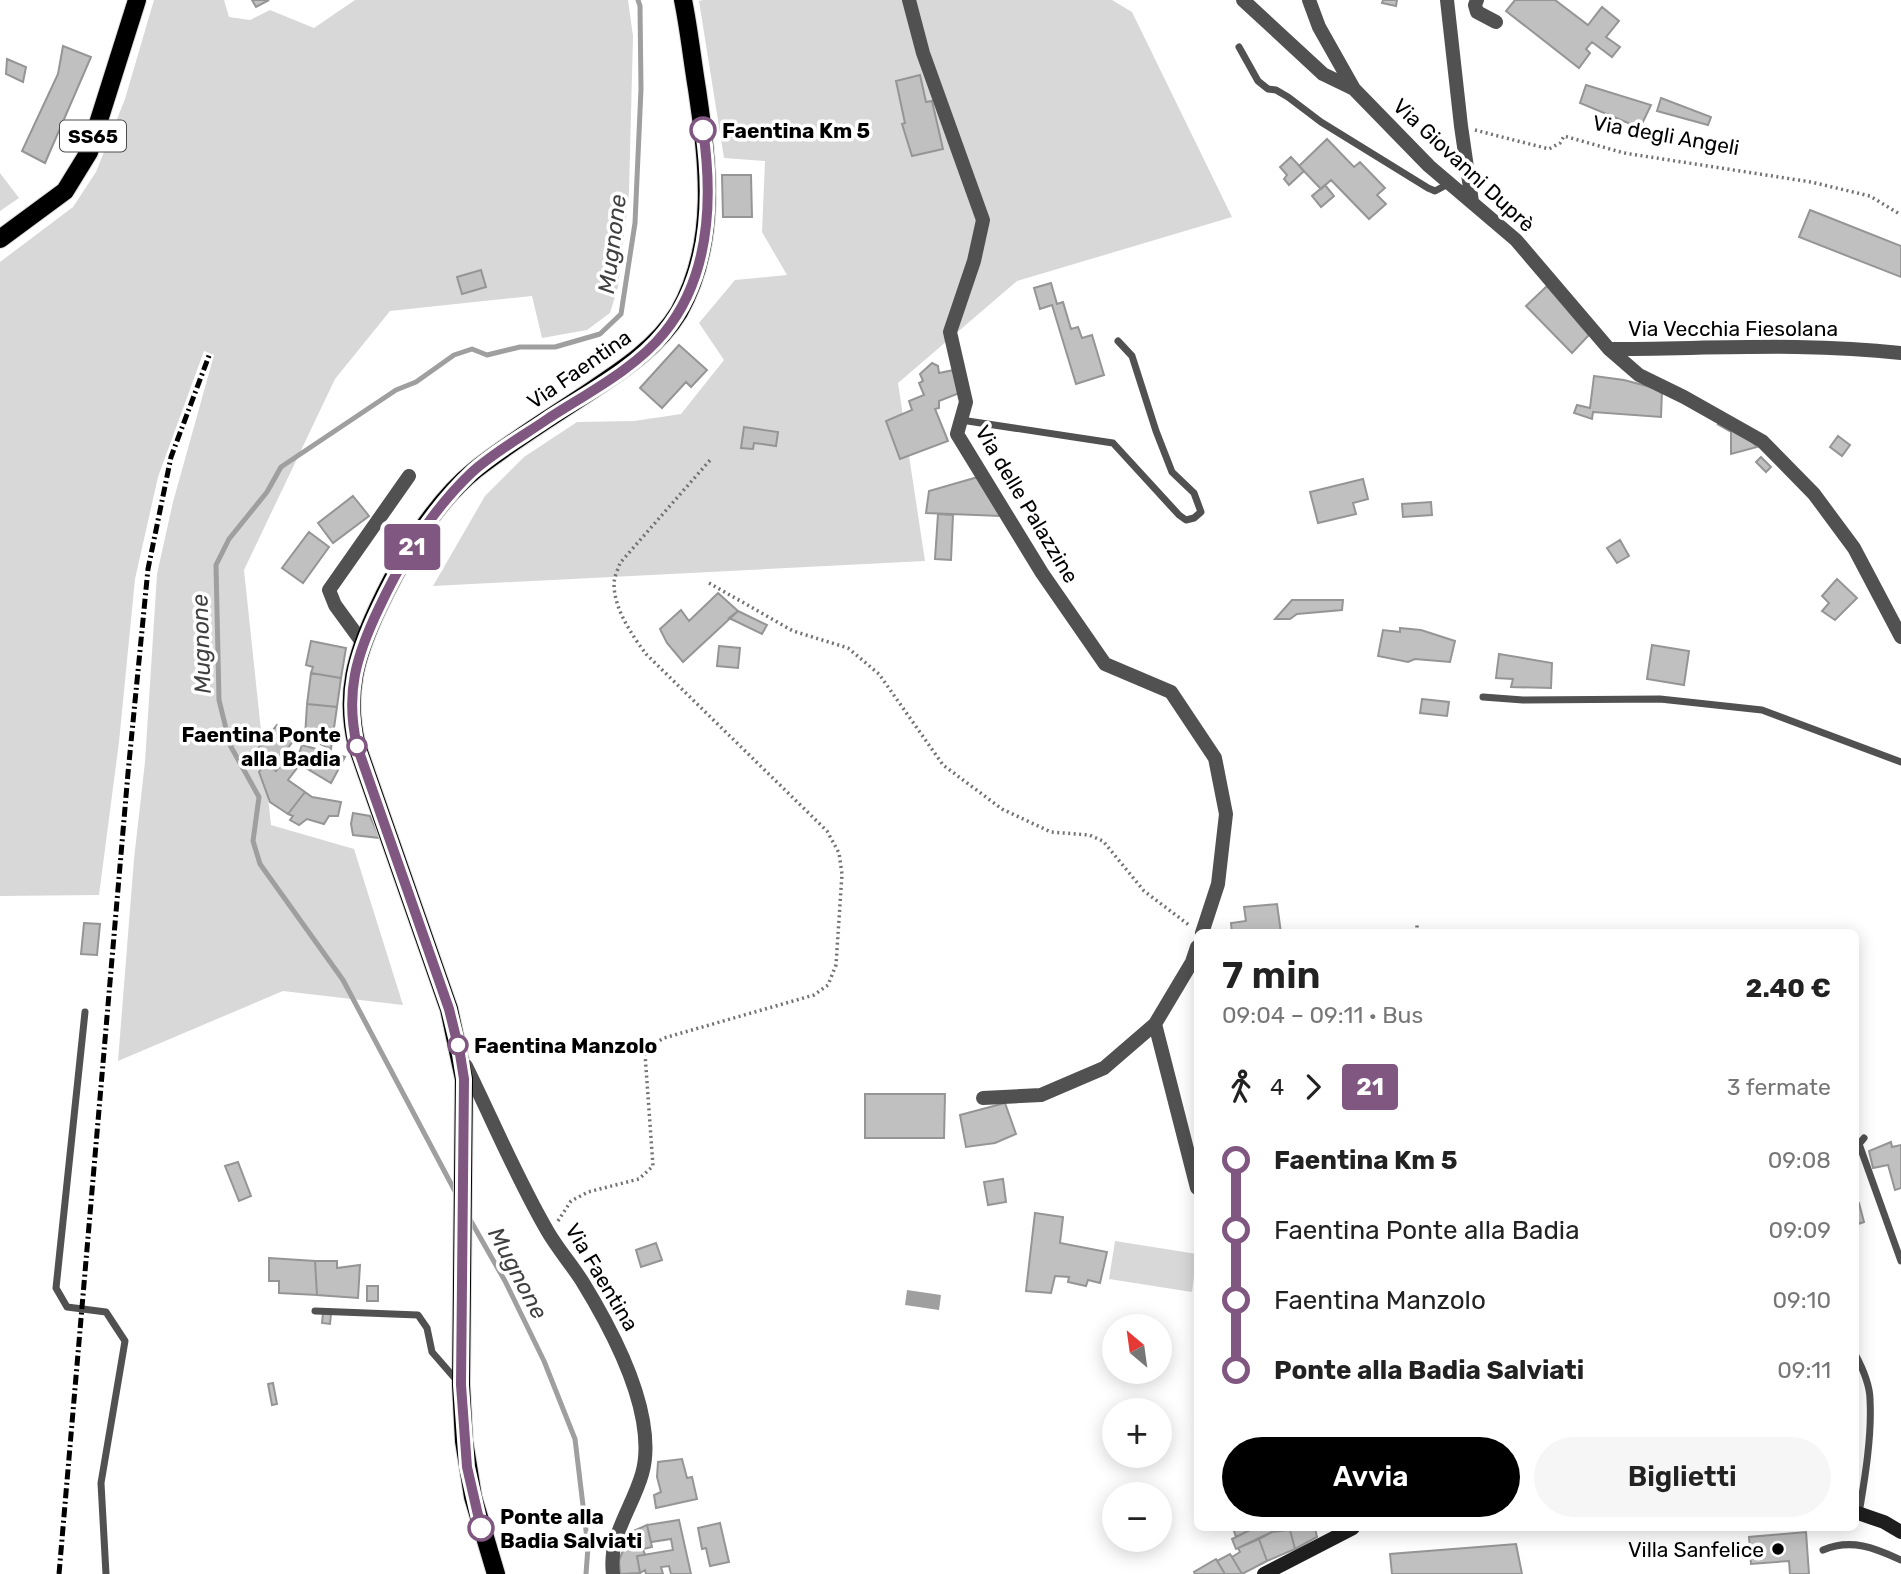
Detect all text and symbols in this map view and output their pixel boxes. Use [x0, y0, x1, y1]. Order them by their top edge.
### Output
street label: Via Giovanni Duprè [1388, 93, 1540, 237]
street label: Via degli Angeli [1591, 110, 1741, 160]
marker: Faentina Km 5 [690, 117, 716, 143]
place label: Faentina Km 5 [722, 118, 870, 143]
road number: SS65 [60, 120, 126, 152]
water label: Mugnone [592, 193, 632, 295]
street label: Via Vecchia Fiesolana [1628, 316, 1838, 341]
street label: Via Faentina [522, 324, 636, 414]
street label: Via delle Palazzine [970, 421, 1084, 587]
line badge: 21 [380, 524, 444, 570]
text: 21 [398, 533, 426, 561]
water label: Mugnone [185, 594, 217, 694]
place label: Faentina Ponte alla Badia [181, 722, 341, 771]
marker: Faentina Ponte alla Badia [347, 736, 367, 756]
text: 7 min [1222, 952, 1321, 998]
text: 2.40 € [1746, 973, 1831, 1004]
text: 09:04 – 09:11 · Bus [1222, 1001, 1423, 1029]
place label: Faentina Manzolo [474, 1033, 657, 1058]
marker: Faentina Manzolo [448, 1035, 468, 1055]
icon: walk [1222, 1068, 1260, 1106]
icon: forward [1294, 1068, 1332, 1106]
text: 4 [1270, 1073, 1284, 1101]
text: 21 [1356, 1073, 1384, 1101]
text: 3 fermate [1727, 1073, 1831, 1101]
text: Faentina Km 5 [1274, 1145, 1457, 1176]
text: 09:08 [1768, 1146, 1831, 1174]
text: Faentina Ponte alla Badia [1274, 1215, 1580, 1246]
text: 09:09 [1769, 1216, 1831, 1244]
street label: Via Faentina [560, 1219, 644, 1335]
water label: Mugnone [482, 1222, 554, 1324]
text: Faentina Manzolo [1274, 1285, 1486, 1316]
text: 09:10 [1772, 1286, 1831, 1314]
north arrow [1102, 1314, 1172, 1384]
map controls [1102, 1314, 1172, 1552]
text: Ponte alla Badia Salviati [1274, 1355, 1584, 1386]
text: 09:11 [1777, 1356, 1831, 1384]
button: + [1102, 1398, 1172, 1468]
button: Avvia [1222, 1437, 1520, 1517]
button: Biglietti [1534, 1437, 1831, 1517]
button: − [1102, 1482, 1172, 1552]
place label: Ponte alla Badia Salviati [500, 1504, 642, 1553]
marker: Ponte alla Badia Salviati [468, 1515, 494, 1541]
place label: Villa Sanfelice [1628, 1537, 1764, 1562]
marker: Villa Sanfelice [1770, 1541, 1786, 1557]

